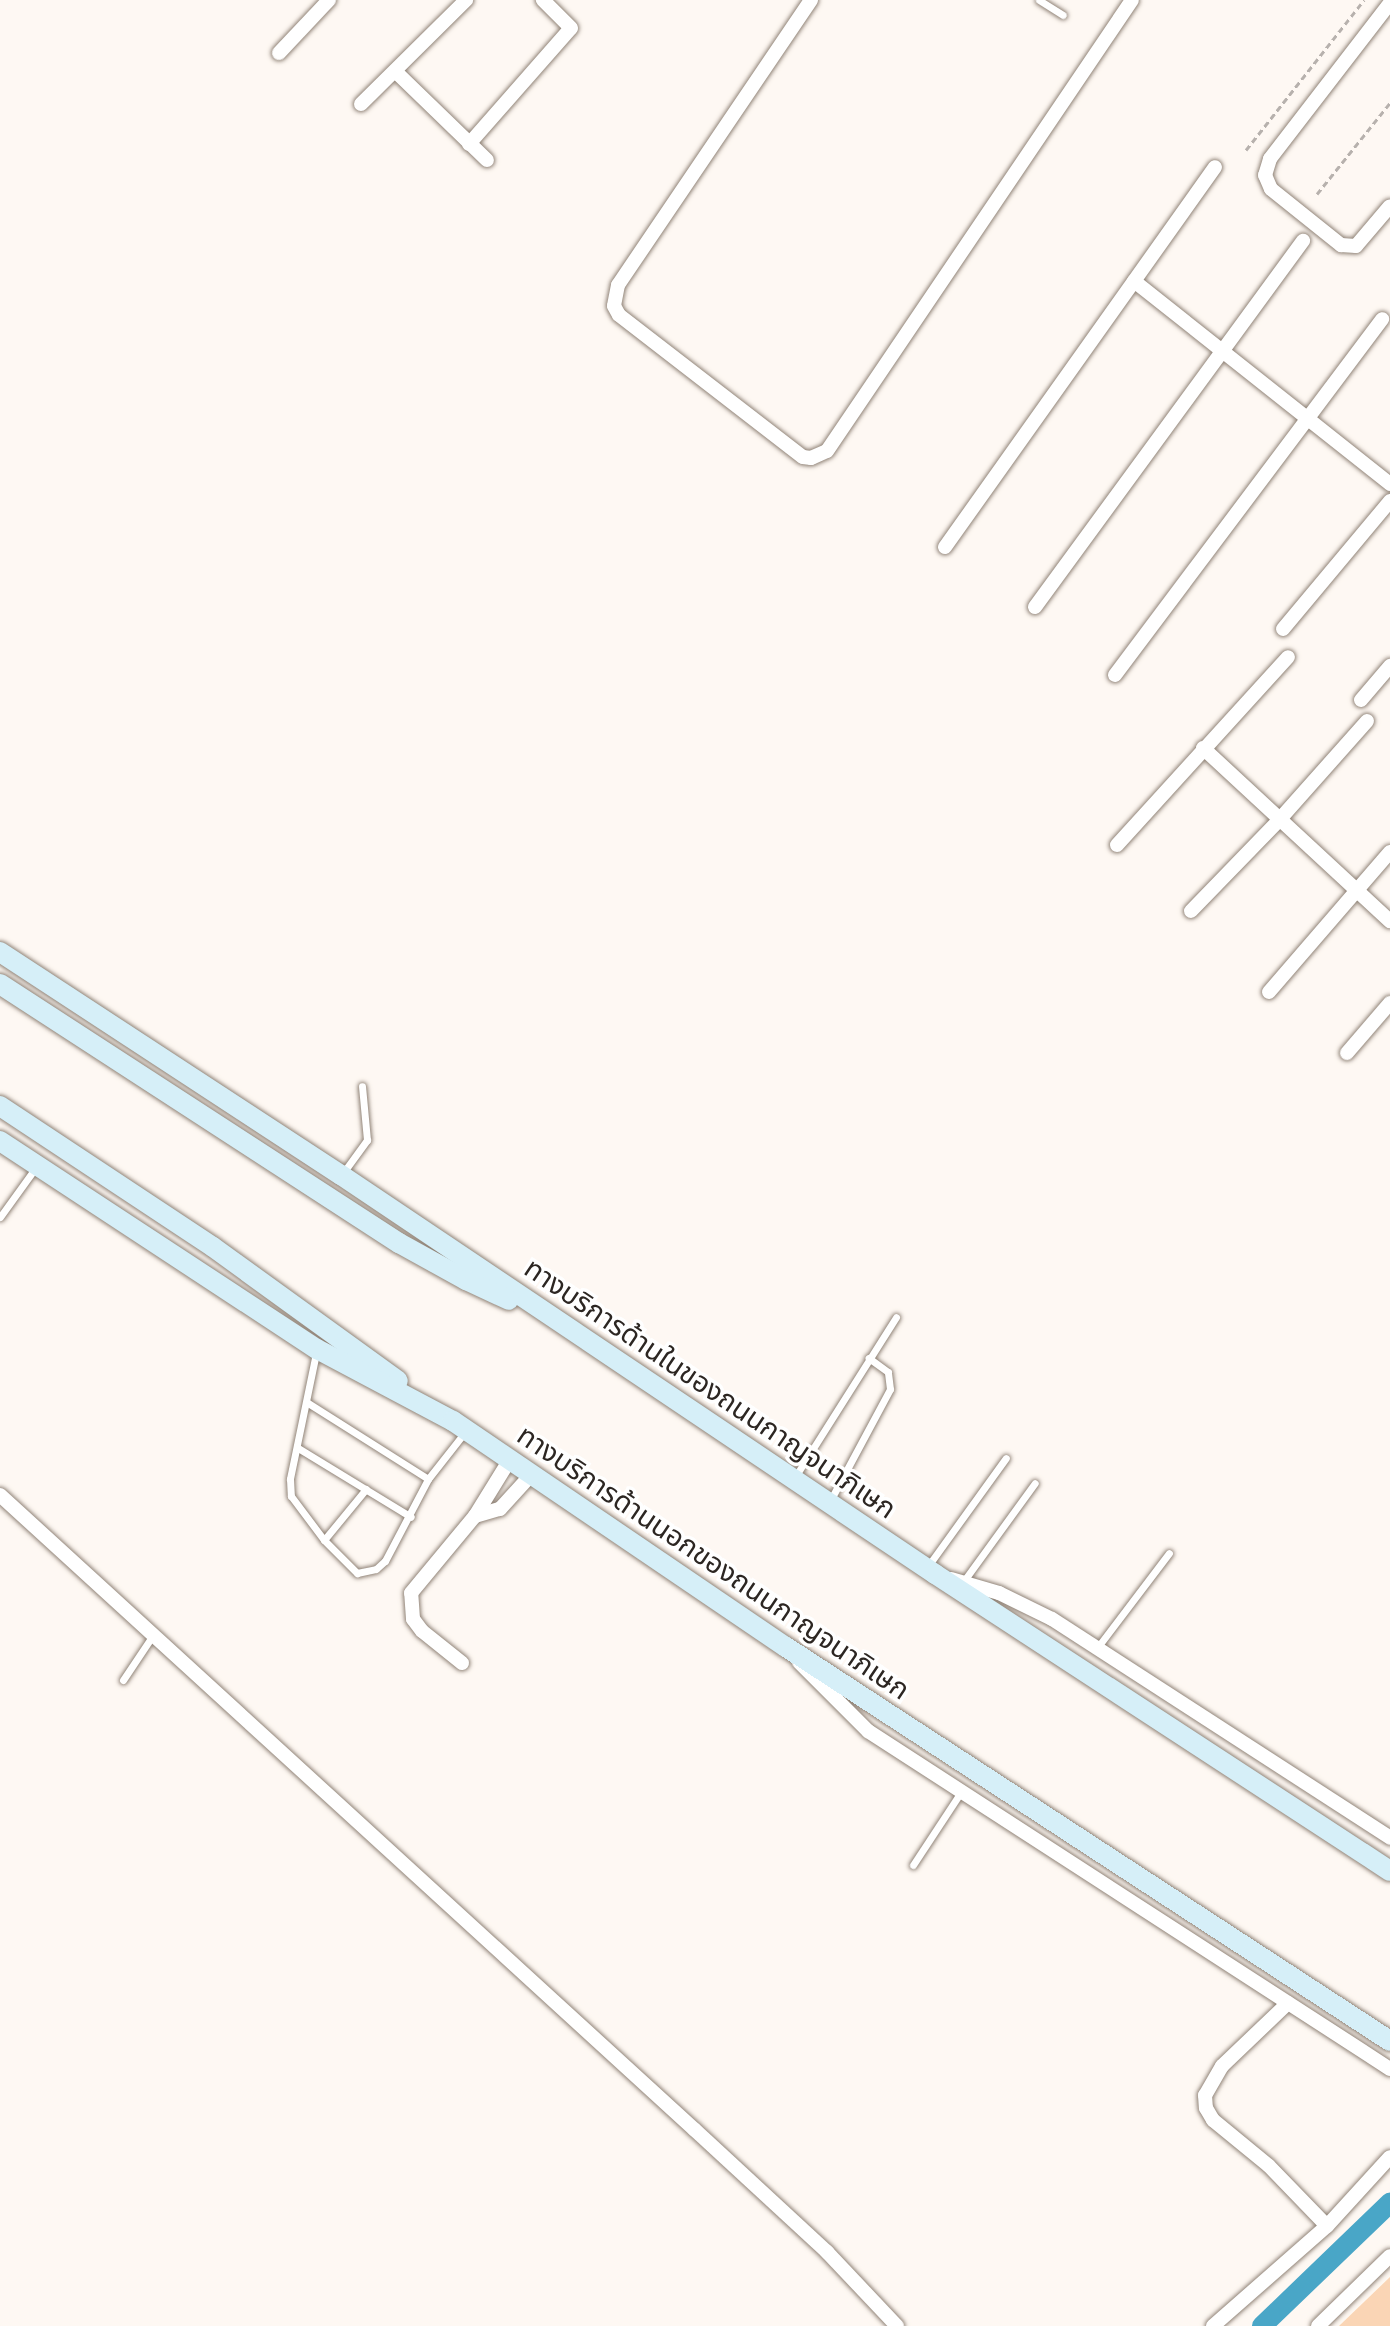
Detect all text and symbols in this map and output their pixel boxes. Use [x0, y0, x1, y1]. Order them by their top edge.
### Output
street label: ทางบริการด้านในของถนนกาญจนาภิเษก [518, 1252, 902, 1526]
street label: ทางบริการด้านนอกของถนนกาญจนาภิเษก [510, 1419, 916, 1707]

